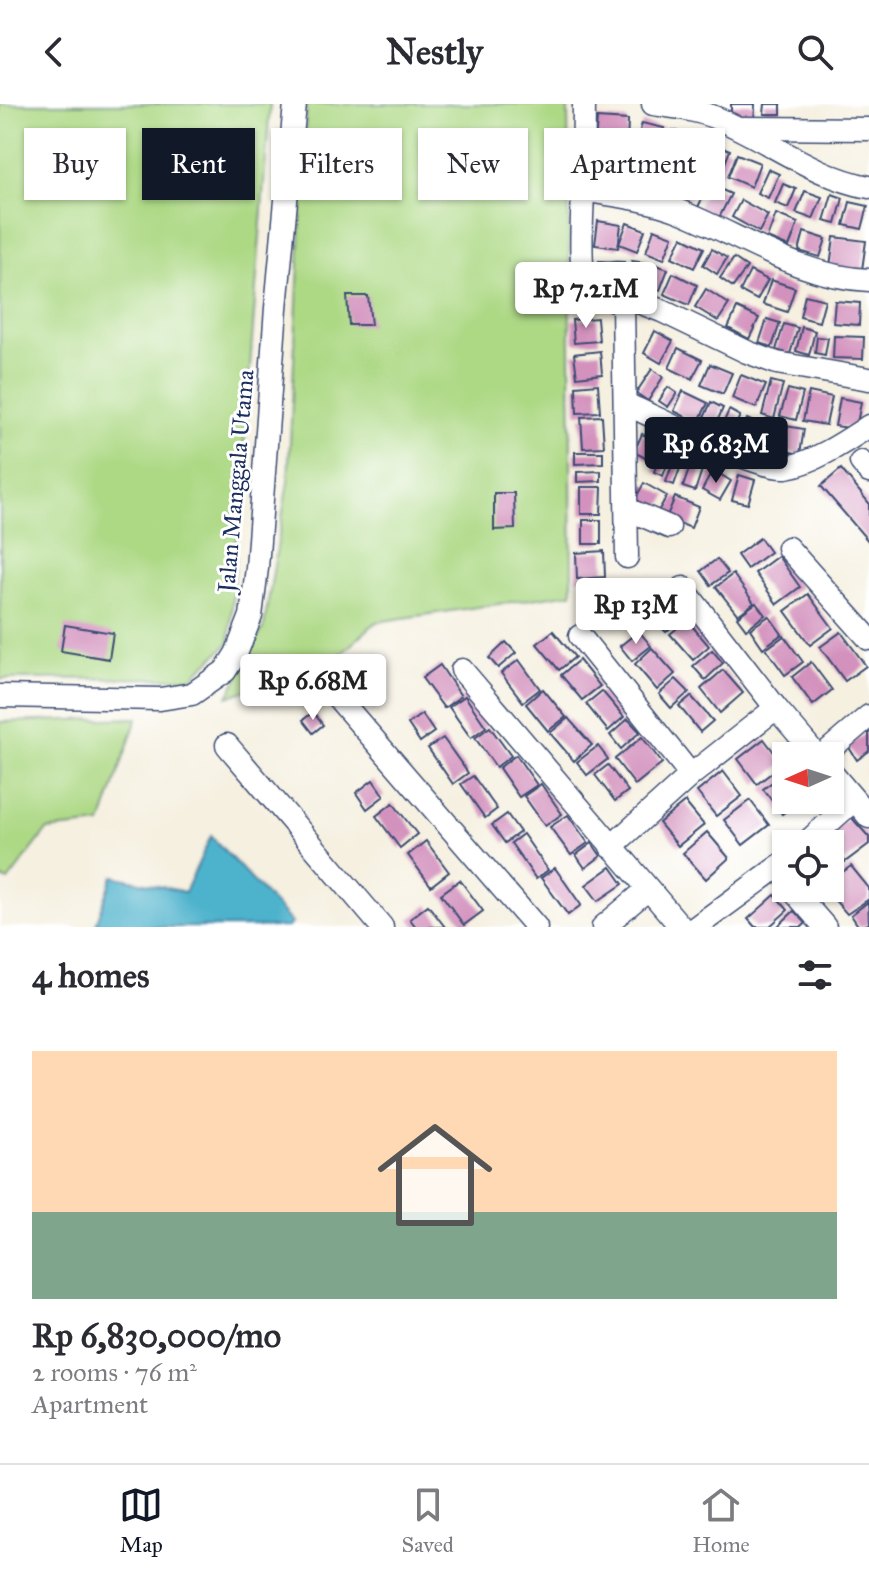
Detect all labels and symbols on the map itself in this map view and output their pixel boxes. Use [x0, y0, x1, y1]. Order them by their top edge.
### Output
pin: Rp 7.21M [503, 262, 669, 330]
street label: Jalan Manggala Utama [211, 367, 261, 597]
pin: Rp 6.83M [633, 417, 799, 485]
pin: Rp 13M [571, 578, 701, 646]
pin: Rp 6.68M [230, 654, 396, 722]
north arrow [772, 742, 844, 814]

